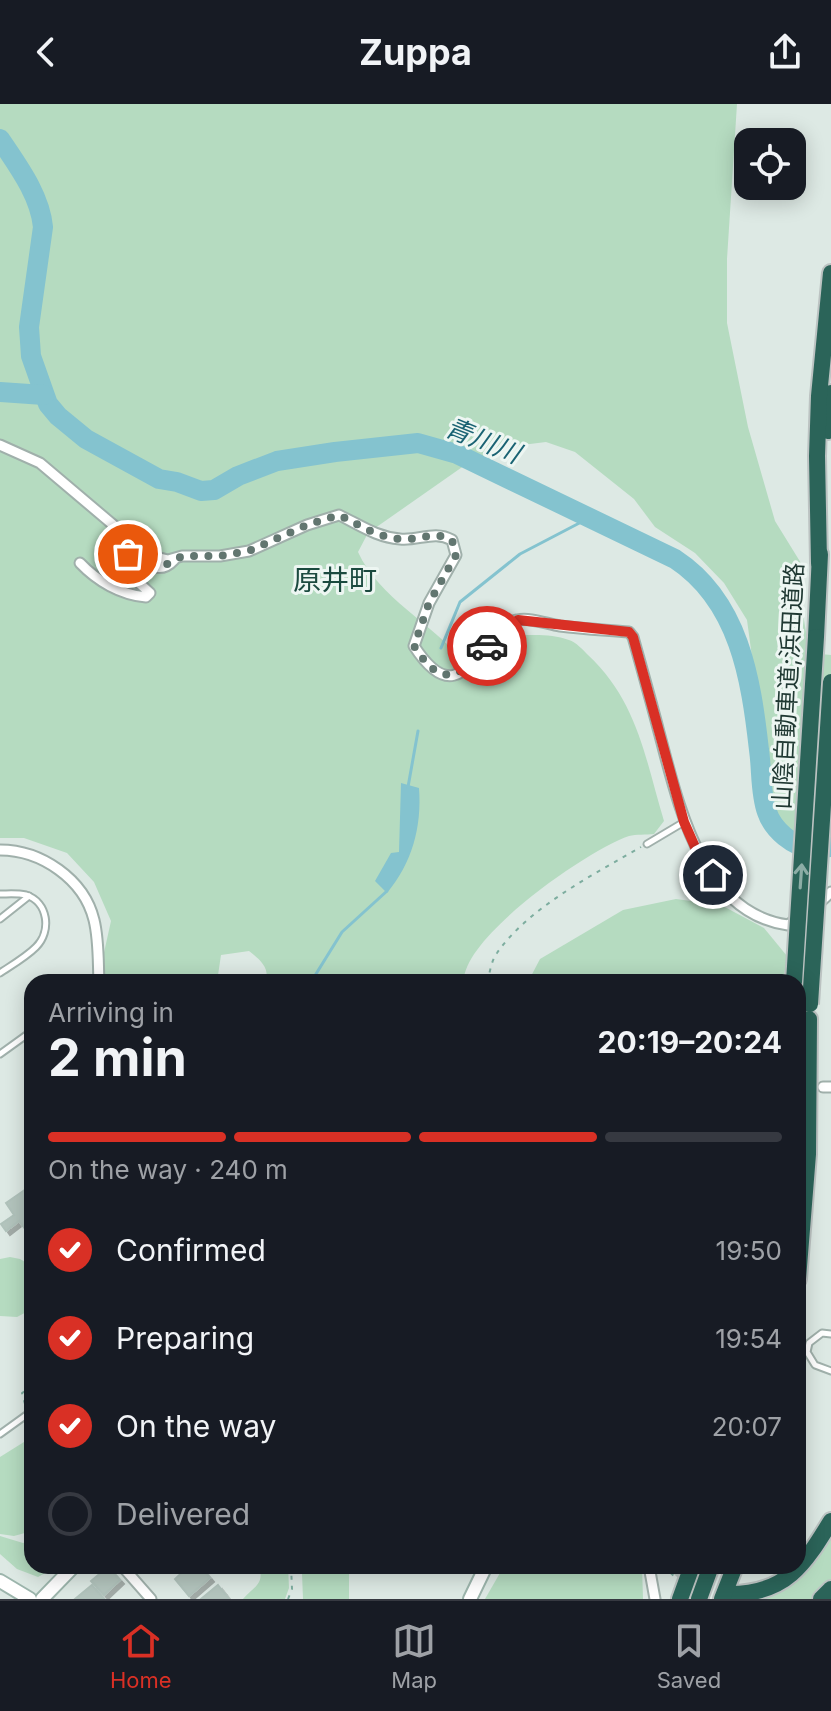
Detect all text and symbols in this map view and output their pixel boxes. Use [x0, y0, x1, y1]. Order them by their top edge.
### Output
icon: back [24, 30, 68, 74]
text: Zuppa [359, 30, 472, 74]
icon: share [763, 30, 807, 74]
map controls [734, 128, 806, 200]
button: locate [734, 128, 806, 200]
water label: 青川川 [441, 411, 528, 470]
pin [94, 520, 162, 588]
icon: bag [106, 532, 150, 576]
street label: 山陰自動車道;浜田道路 [767, 562, 809, 810]
district label: 原井町 [293, 563, 377, 597]
courier [447, 606, 527, 686]
icon: car [465, 624, 509, 668]
pin [679, 841, 747, 909]
icon: home [691, 853, 735, 897]
one-way arrow [794, 863, 809, 890]
text: Arriving in [48, 997, 174, 1028]
text: 20:19–20:24 [598, 1024, 782, 1060]
text: 2 min [48, 1026, 187, 1089]
text: On the way · 240 m [48, 1154, 288, 1185]
icon: check [48, 1228, 92, 1272]
text: Confirmed [116, 1232, 266, 1268]
text: 19:50 [716, 1235, 782, 1266]
icon: check [48, 1316, 92, 1360]
text: Preparing [116, 1320, 254, 1356]
text: 19:54 [715, 1323, 782, 1354]
icon: check [48, 1404, 92, 1448]
text: On the way [116, 1408, 276, 1444]
text: 20:07 [712, 1411, 782, 1442]
text: Delivered [116, 1496, 250, 1532]
tab: Home [110, 1619, 172, 1693]
tab: Map [391, 1619, 437, 1693]
tab: Saved [657, 1619, 721, 1693]

